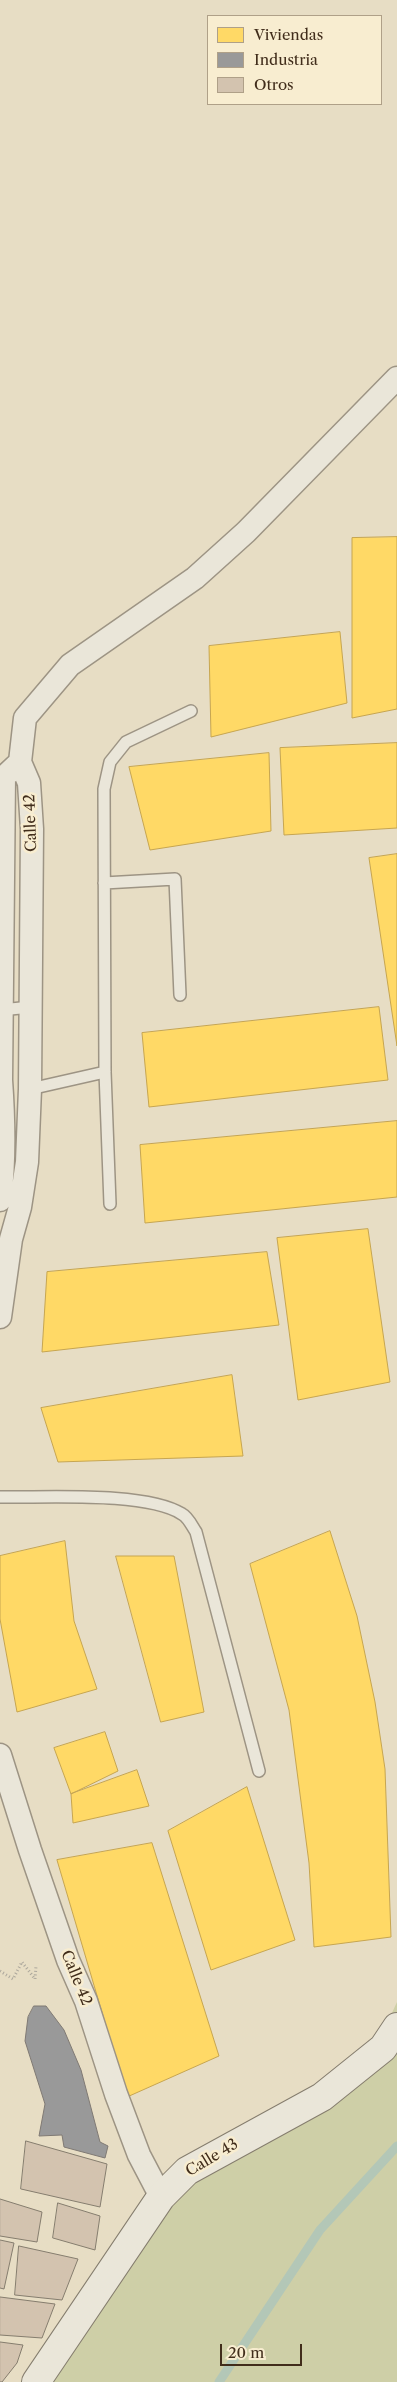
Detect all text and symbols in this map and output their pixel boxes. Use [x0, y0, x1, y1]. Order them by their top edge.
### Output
legend [207, 15, 382, 105]
text: Viviendas [254, 25, 323, 44]
text: Industria [254, 50, 318, 69]
text: Otros [254, 75, 294, 94]
street label: Calle 42 [21, 794, 41, 852]
street label: Calle 42 [57, 1948, 95, 2008]
street label: Calle 43 [183, 2135, 241, 2181]
scale bar [222, 2334, 304, 2366]
text: 20 m [228, 2343, 264, 2362]

